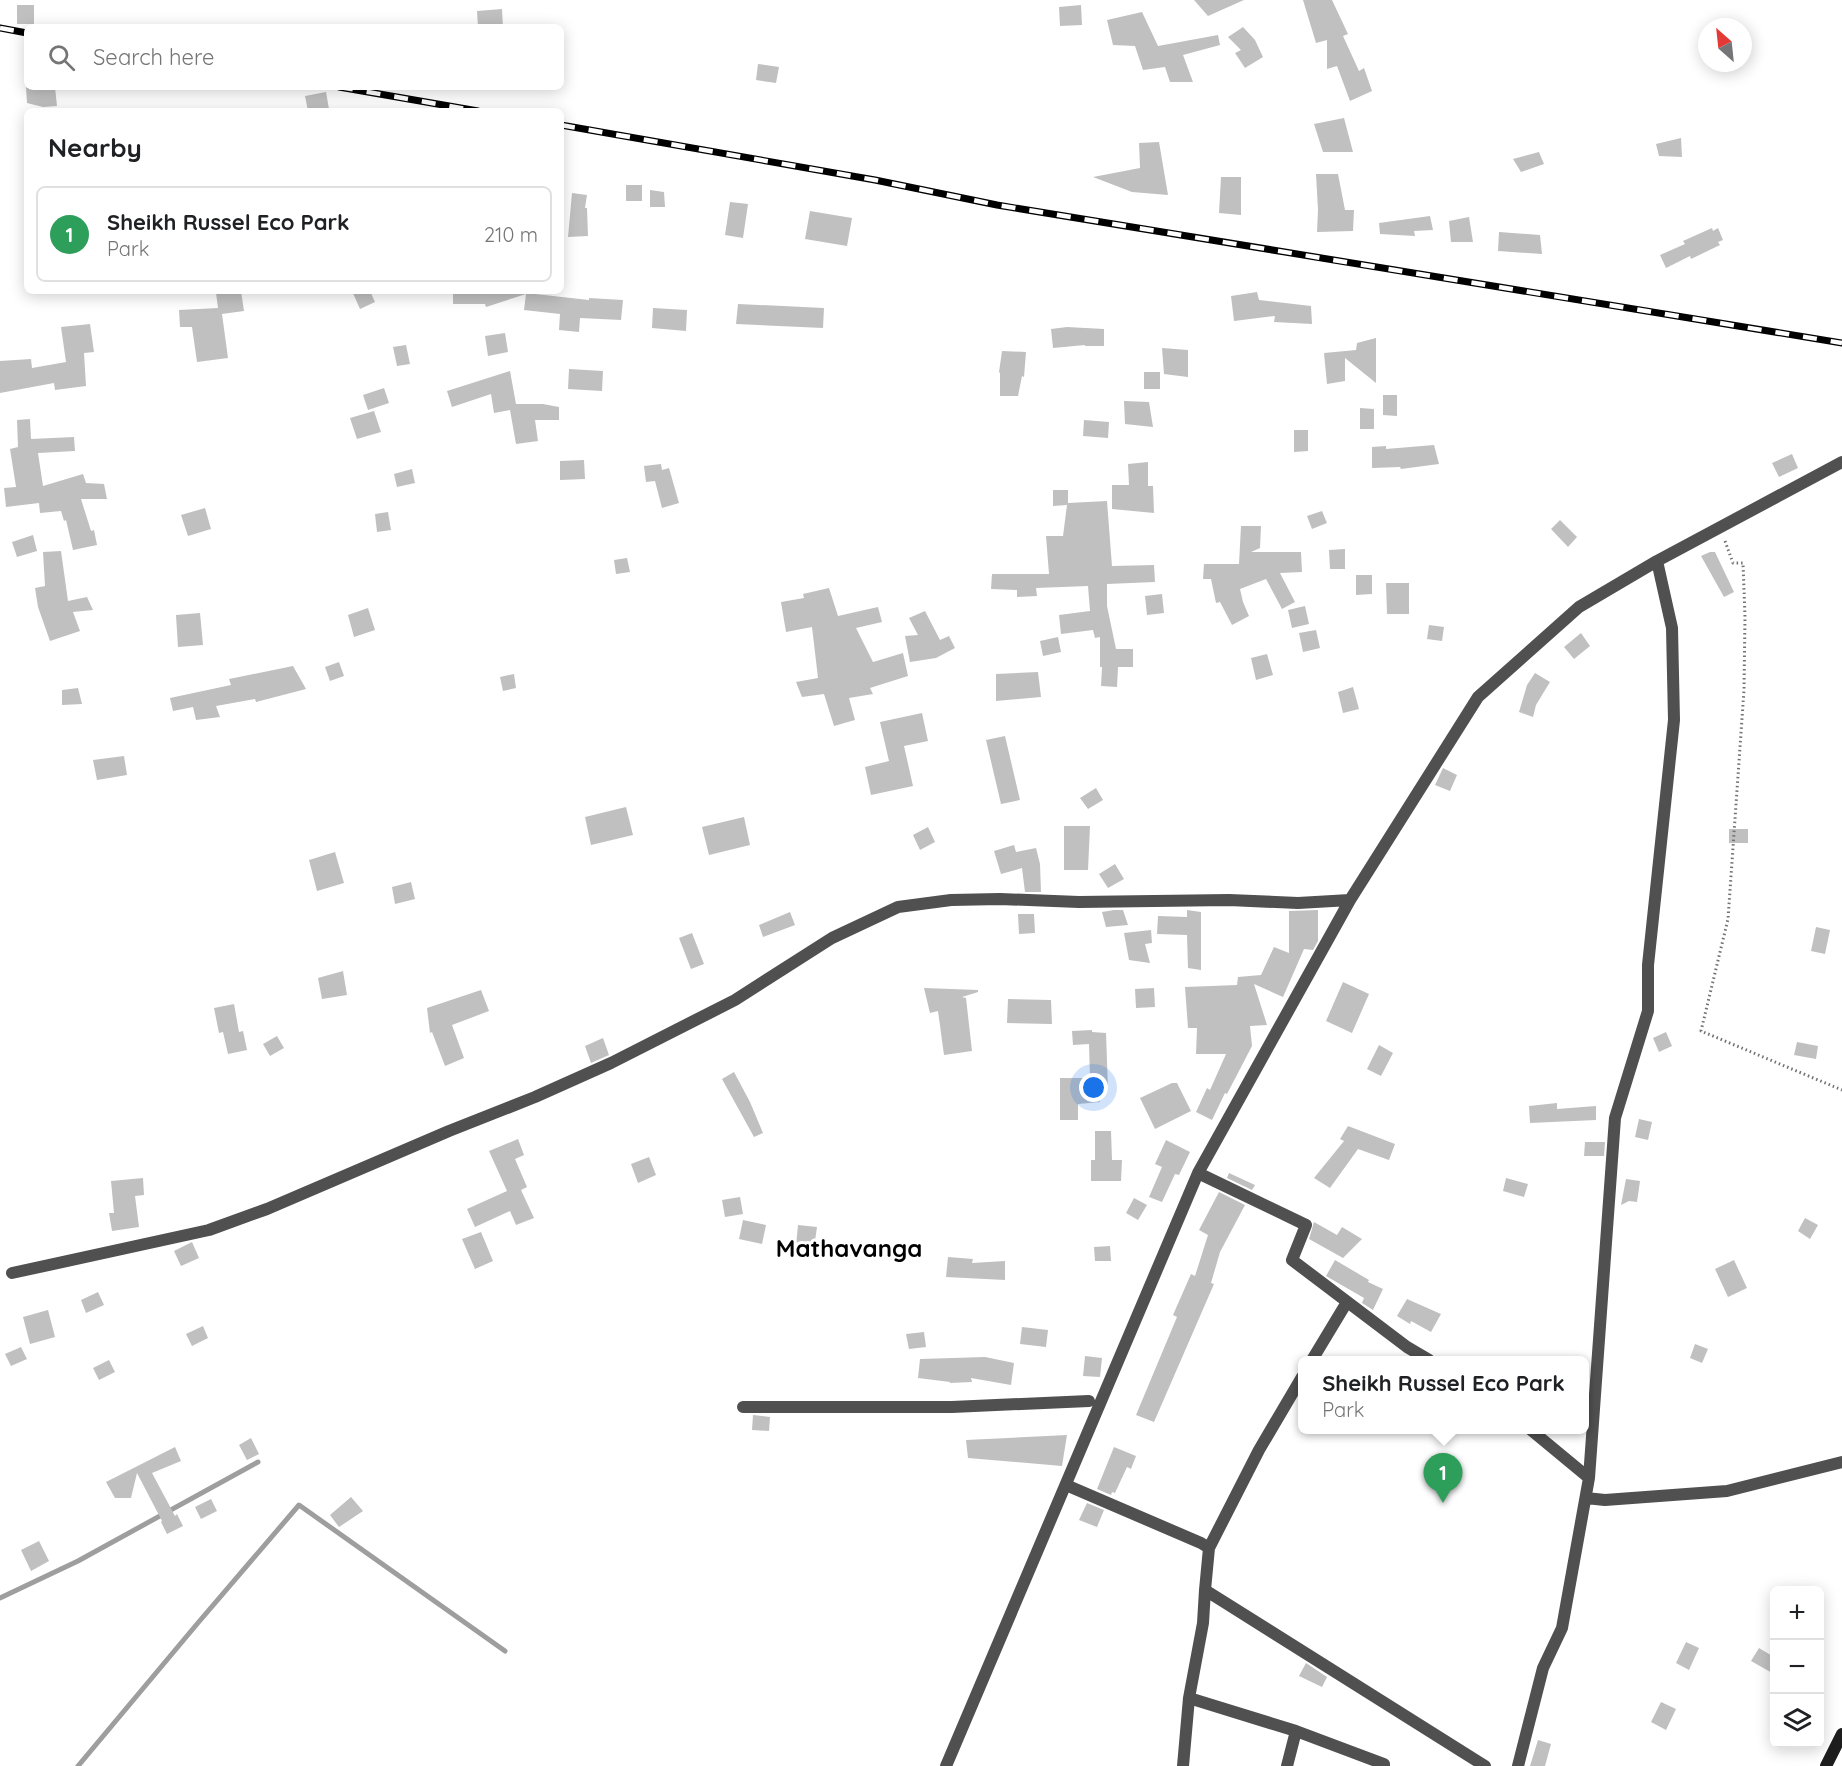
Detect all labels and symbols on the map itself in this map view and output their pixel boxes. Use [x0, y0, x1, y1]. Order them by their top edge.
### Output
north arrow [1698, 18, 1752, 72]
your location [1079, 1073, 1108, 1102]
district label: Mathavanga [776, 1233, 922, 1263]
pin: 1 [1424, 1454, 1462, 1503]

